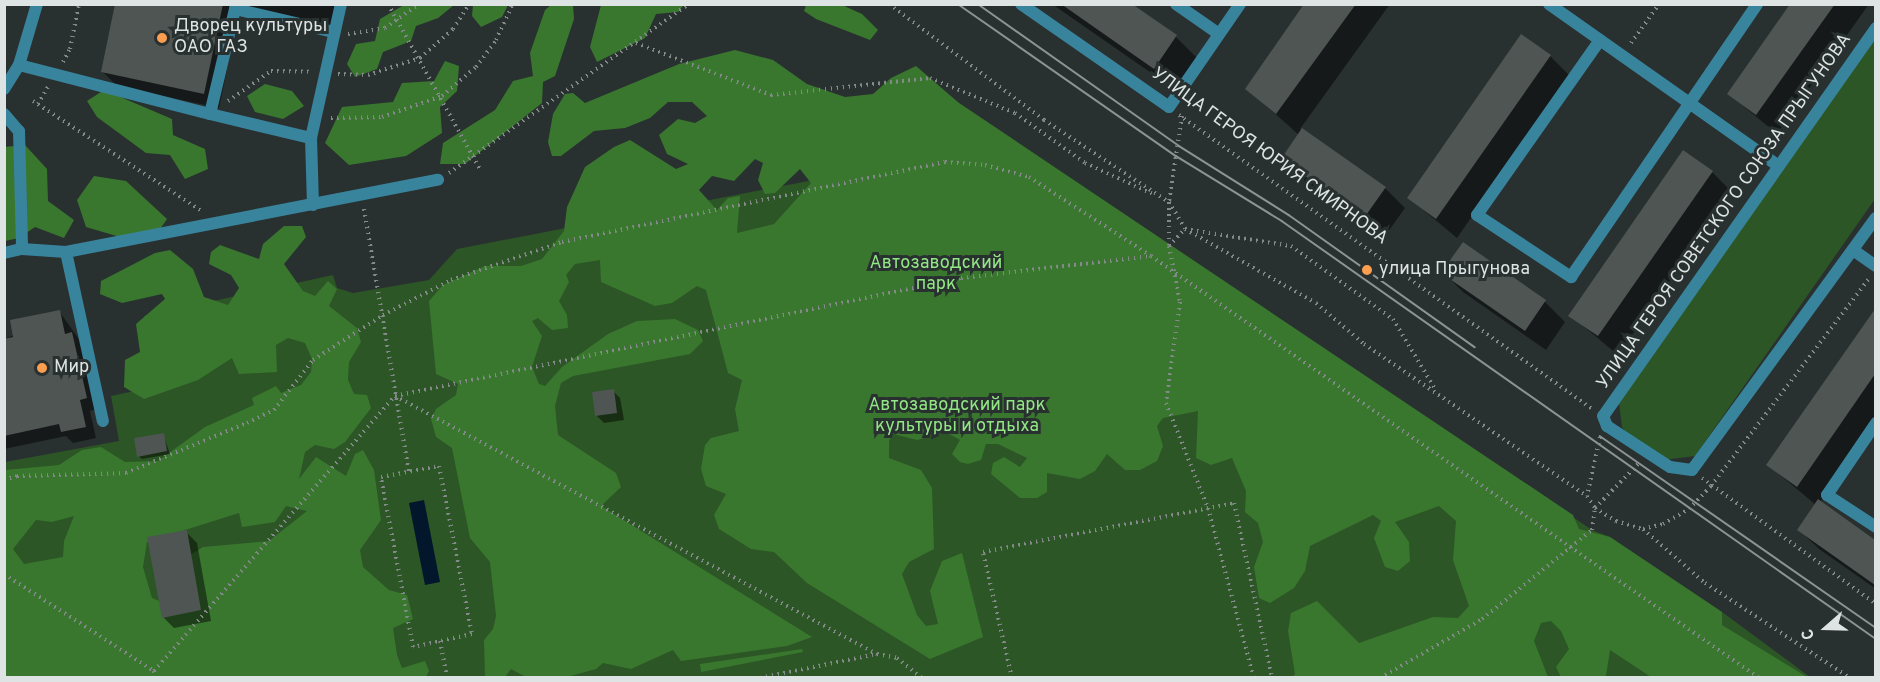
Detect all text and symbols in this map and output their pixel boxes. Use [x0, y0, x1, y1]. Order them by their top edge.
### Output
place label: Дворец культуры ОАО ГАЗ [174, 17, 327, 60]
street label: УЛИЦА ГЕРОЯ СОВЕТСКОГО СОЮЗА ПРЫГУНОВА [1593, 29, 1857, 395]
marker: Дворец культуры ОАО ГАЗ [155, 31, 169, 45]
street label: УЛИЦА ГЕРОЯ ЮРИЯ СМИРНОВА [1146, 64, 1392, 250]
park label: Автозаводский парк [870, 254, 1002, 296]
place label: улица Прыгунова [1379, 259, 1530, 281]
marker: улица Прыгунова [1360, 263, 1374, 277]
place label: Мир [54, 357, 89, 379]
marker: Мир [35, 361, 49, 375]
park label: Автозаводский парк культуры и отдыха [868, 396, 1046, 438]
north arrow [1796, 598, 1856, 658]
text: С [1798, 626, 1820, 642]

